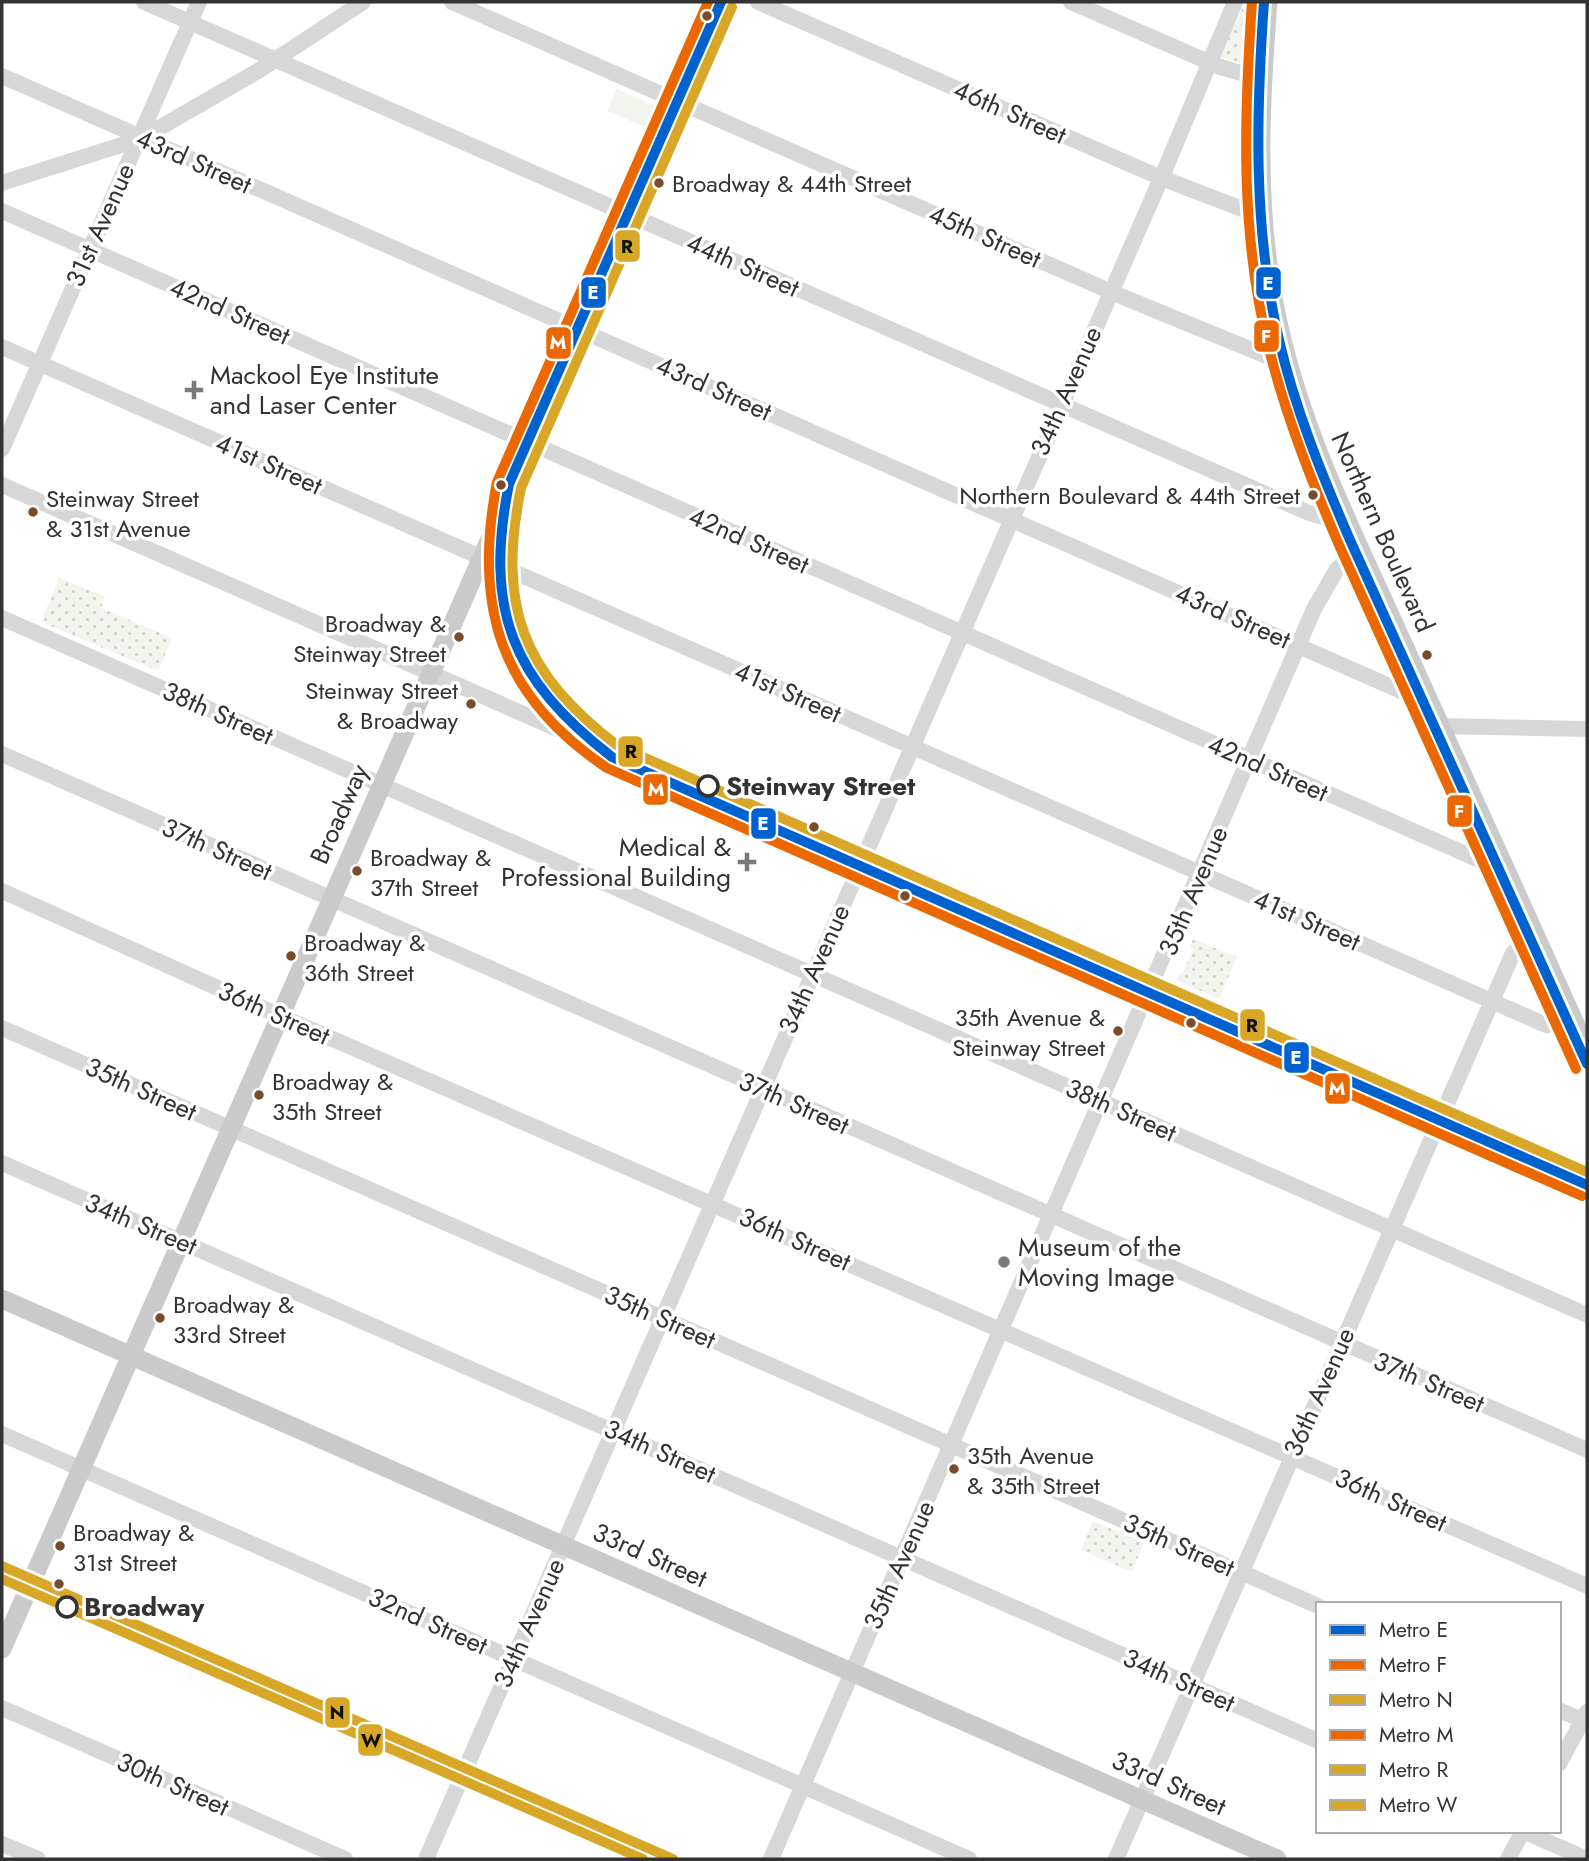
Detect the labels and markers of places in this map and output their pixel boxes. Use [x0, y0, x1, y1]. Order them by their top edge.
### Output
unlabelled marker [700, 9, 714, 23]
place label: Broadway & 44th Street [672, 166, 912, 201]
marker: Broadway & 44th Street [652, 176, 666, 190]
place label: Mackool Eye Institute and Laser Center [210, 356, 439, 424]
marker: Mackool Eye Institute and Laser Center [184, 380, 204, 400]
unlabelled marker [494, 478, 508, 492]
place label: Northern Boulevard & 44th Street [959, 478, 1300, 513]
place label: Steinway Street & 31st Avenue [46, 481, 199, 546]
marker: Northern Boulevard & 44th Street [1306, 488, 1320, 502]
marker: Steinway Street & 31st Avenue [26, 505, 40, 519]
place label: Broadway & Steinway Street [293, 606, 446, 671]
marker: Broadway & Steinway Street [452, 630, 466, 644]
unlabelled marker [1420, 648, 1434, 662]
place label: Steinway Street & Broadway [305, 673, 458, 738]
marker: Steinway Street & Broadway [464, 697, 478, 711]
place label: Steinway Street [726, 767, 916, 805]
marker: Steinway Street [697, 775, 719, 797]
unlabelled marker [807, 820, 821, 834]
place label: Medical & Professional Building [501, 828, 731, 896]
place label: Broadway & 37th Street [370, 840, 491, 905]
marker: Medical & Professional Building [737, 852, 757, 872]
marker: Broadway & 37th Street [350, 864, 364, 878]
unlabelled marker [898, 889, 912, 903]
place label: Broadway & 36th Street [304, 925, 425, 990]
marker: Broadway & 36th Street [284, 949, 298, 963]
place label: 35th Avenue & Steinway Street [952, 1000, 1105, 1065]
unlabelled marker [1184, 1016, 1198, 1030]
marker: 35th Avenue & Steinway Street [1111, 1024, 1125, 1038]
place label: Broadway & 35th Street [272, 1064, 393, 1129]
marker: Broadway & 35th Street [252, 1088, 266, 1102]
place label: Museum of the Moving Image [1018, 1228, 1181, 1296]
marker: Museum of the Moving Image [996, 1254, 1012, 1270]
place label: Broadway & 33rd Street [173, 1287, 294, 1352]
marker: Broadway & 33rd Street [153, 1311, 167, 1325]
place label: 35th Avenue & 35th Street [967, 1438, 1100, 1503]
marker: 35th Avenue & 35th Street [947, 1462, 961, 1476]
place label: Broadway & 31st Street [73, 1515, 194, 1580]
marker: Broadway & 31st Street [53, 1539, 67, 1553]
unlabelled marker [52, 1577, 66, 1591]
place label: Broadway [84, 1588, 205, 1626]
marker: Broadway [56, 1596, 78, 1618]

